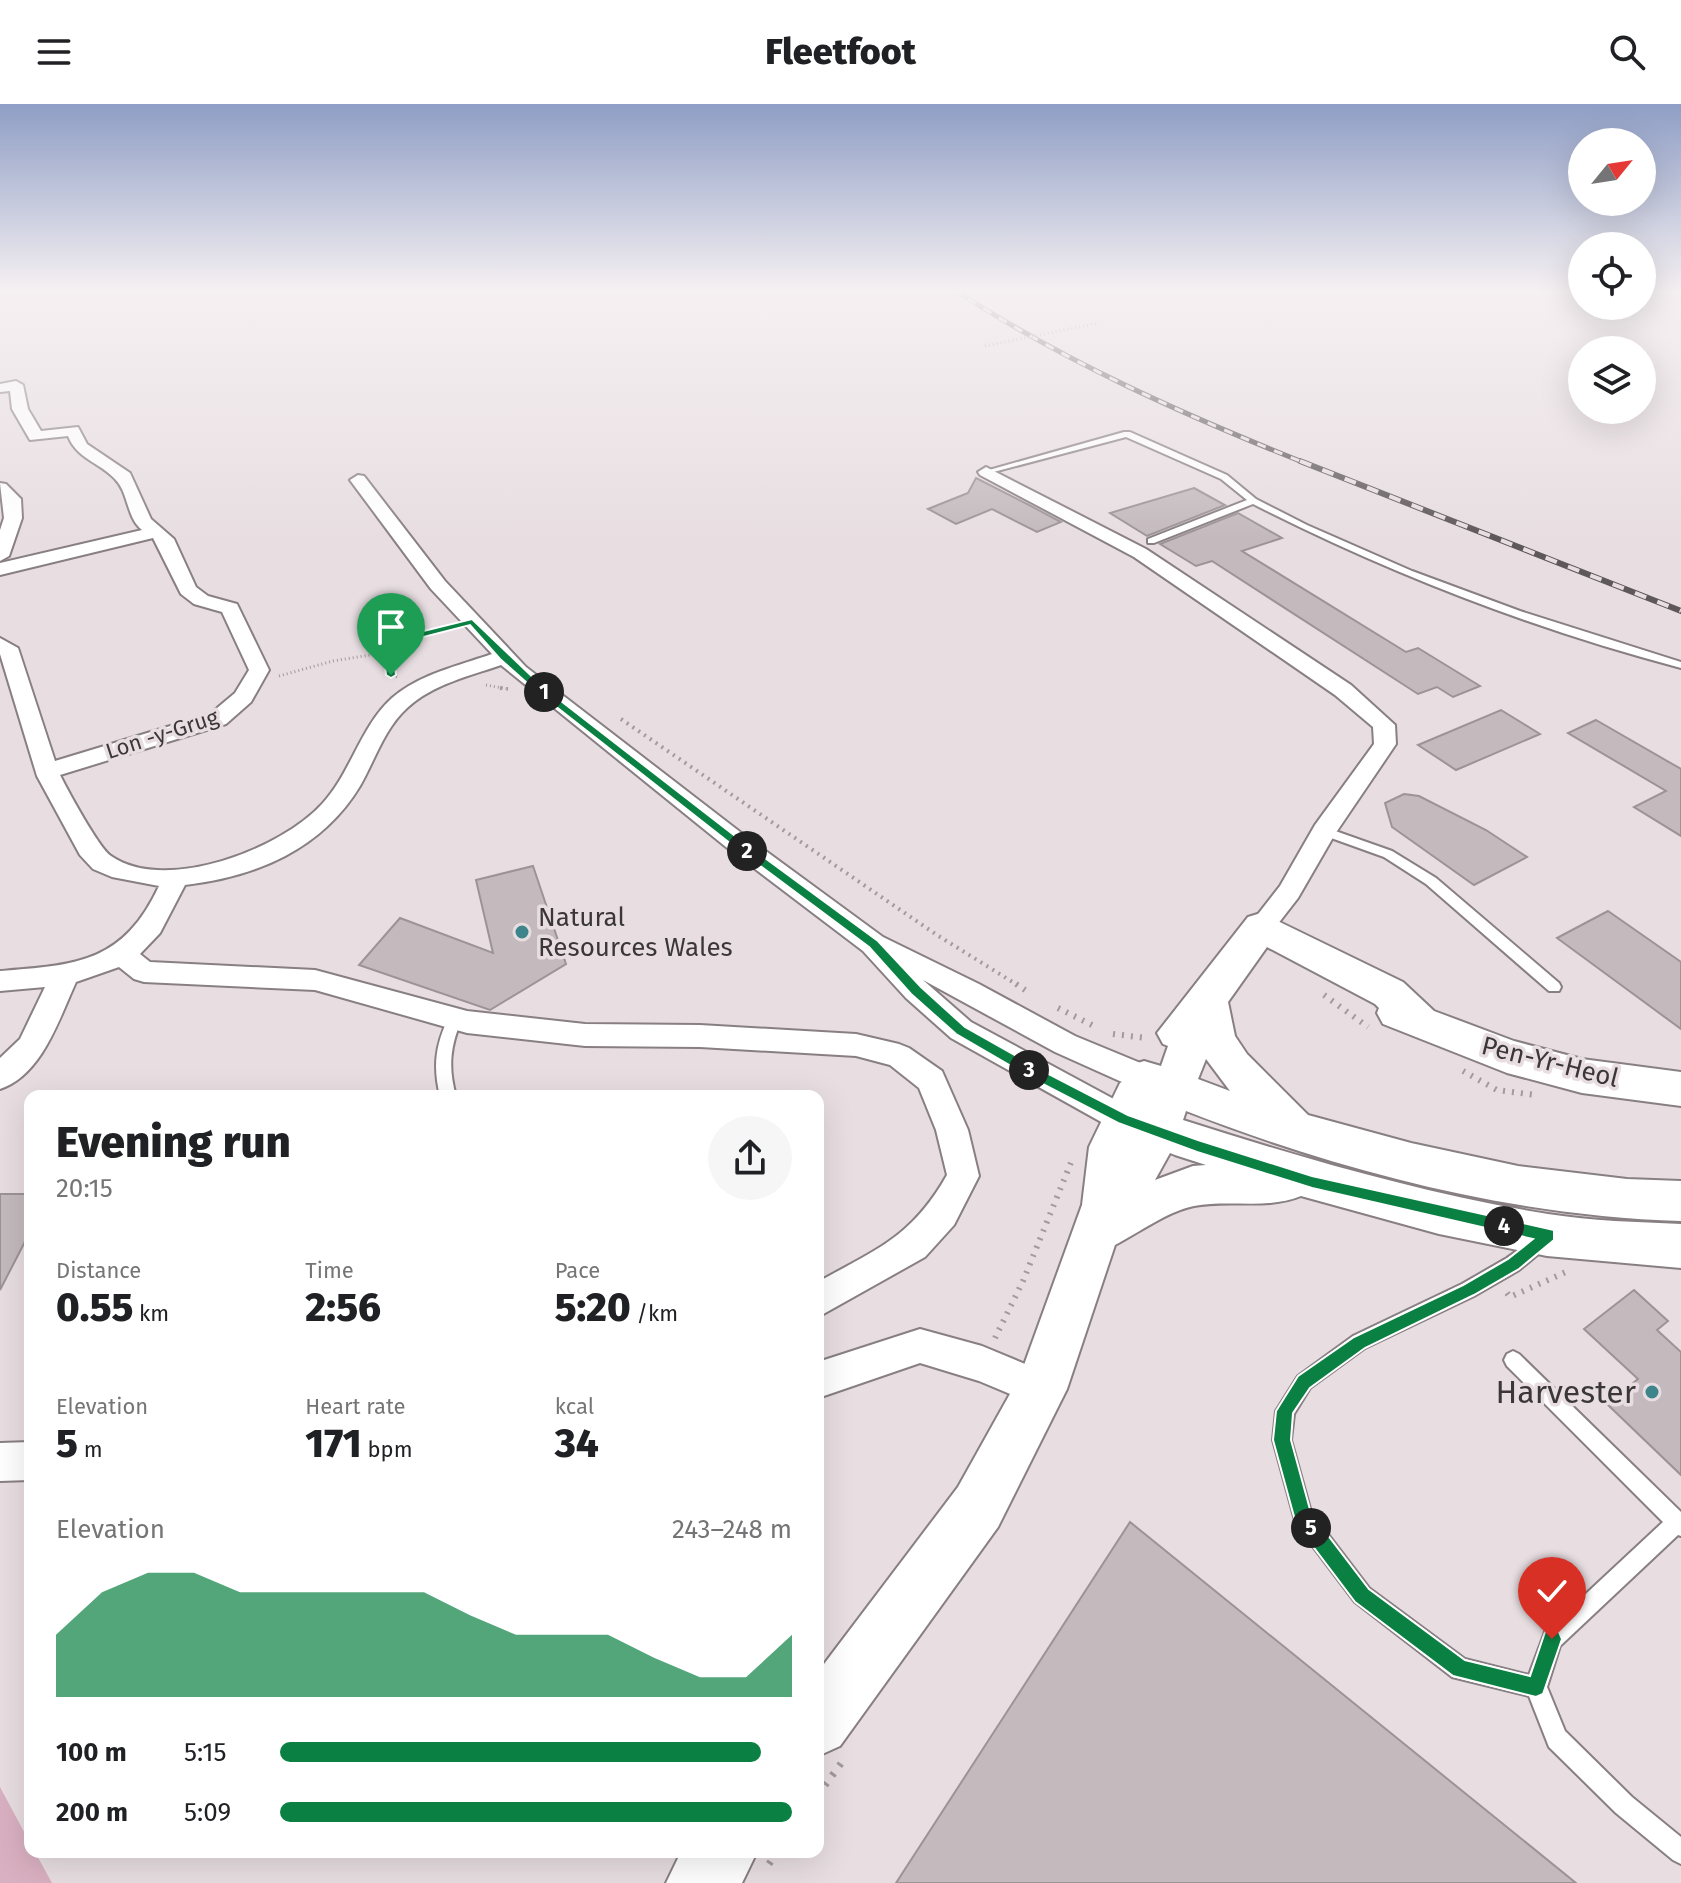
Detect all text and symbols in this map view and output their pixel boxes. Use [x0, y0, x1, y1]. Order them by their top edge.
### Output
icon: menu [32, 30, 76, 74]
text: Fleetfoot [765, 30, 916, 74]
icon: search [1605, 30, 1649, 74]
north arrow [1568, 128, 1656, 216]
map controls [1568, 128, 1656, 424]
button: locate [1568, 232, 1656, 320]
button: layers [1568, 336, 1656, 424]
pin [357, 593, 425, 675]
icon: arrive [369, 605, 413, 649]
pin: 1 [524, 672, 564, 712]
text: 1 [539, 678, 549, 705]
street label: Lon -y-Grug [102, 703, 222, 765]
pin: 2 [727, 831, 767, 871]
text: 2 [741, 837, 753, 864]
place label: Natural Resources Wales [538, 902, 733, 963]
marker: Natural Resources Wales [513, 923, 531, 941]
street label: Pen-Yr-Heol [1478, 1030, 1622, 1094]
pin: 3 [1009, 1050, 1049, 1090]
text: 3 [1023, 1056, 1035, 1083]
text: Evening run [56, 1116, 291, 1169]
button: share [708, 1116, 792, 1200]
text: 20:15 [56, 1173, 113, 1204]
pin: 4 [1484, 1206, 1524, 1246]
text: 4 [1498, 1212, 1510, 1239]
text: Distance [56, 1257, 141, 1284]
text: Time [305, 1257, 354, 1284]
text: Pace [555, 1257, 600, 1284]
text: 0.55 [56, 1284, 133, 1332]
text: 2:56 [305, 1284, 381, 1332]
text: 5:20 [555, 1284, 631, 1332]
text: km [133, 1300, 169, 1327]
text: /km [631, 1300, 678, 1327]
place label: Harvester [1496, 1373, 1637, 1411]
marker: Harvester [1643, 1383, 1661, 1401]
text: Elevation [56, 1393, 148, 1420]
text: Heart rate [305, 1393, 406, 1420]
text: kcal [555, 1393, 594, 1420]
text: 5 [56, 1420, 78, 1468]
text: 171 [305, 1420, 362, 1468]
text: 34 [555, 1420, 599, 1468]
text: m [78, 1436, 103, 1463]
text: bpm [362, 1436, 413, 1463]
pin: 5 [1291, 1508, 1331, 1548]
text: Elevation [56, 1514, 165, 1545]
text: 243–248 m [672, 1514, 792, 1545]
text: 5 [1305, 1514, 1317, 1541]
pin [1518, 1557, 1586, 1639]
icon: check [1530, 1569, 1574, 1613]
text: 100 m [56, 1737, 127, 1768]
text: 5:15 [184, 1737, 227, 1768]
text: 200 m [56, 1797, 128, 1828]
text: 5:09 [184, 1797, 231, 1828]

